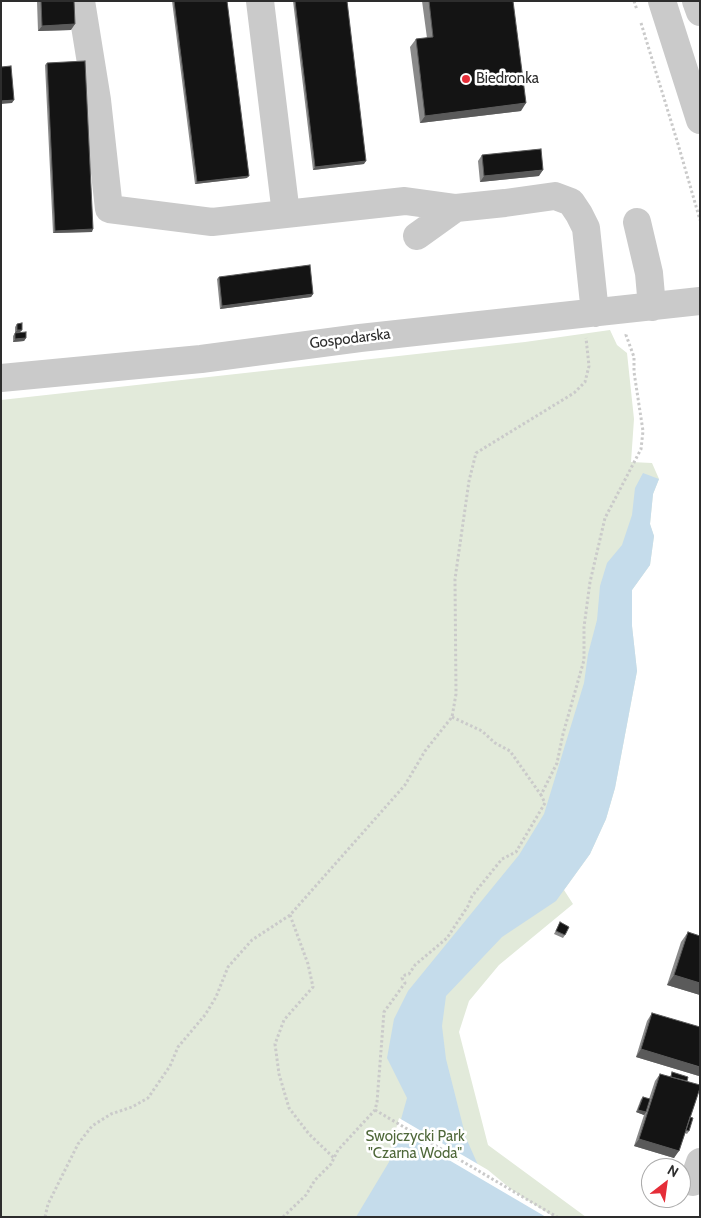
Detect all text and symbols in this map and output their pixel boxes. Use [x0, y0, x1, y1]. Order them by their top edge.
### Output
place label: Biedronka [476, 70, 539, 88]
marker: Biedronka [460, 73, 472, 85]
street label: Gospodarska [309, 325, 391, 353]
park label: Swojczycki Park "Czarna Woda" [365, 1128, 465, 1163]
north arrow [641, 1158, 691, 1208]
text: N [664, 1161, 682, 1181]

